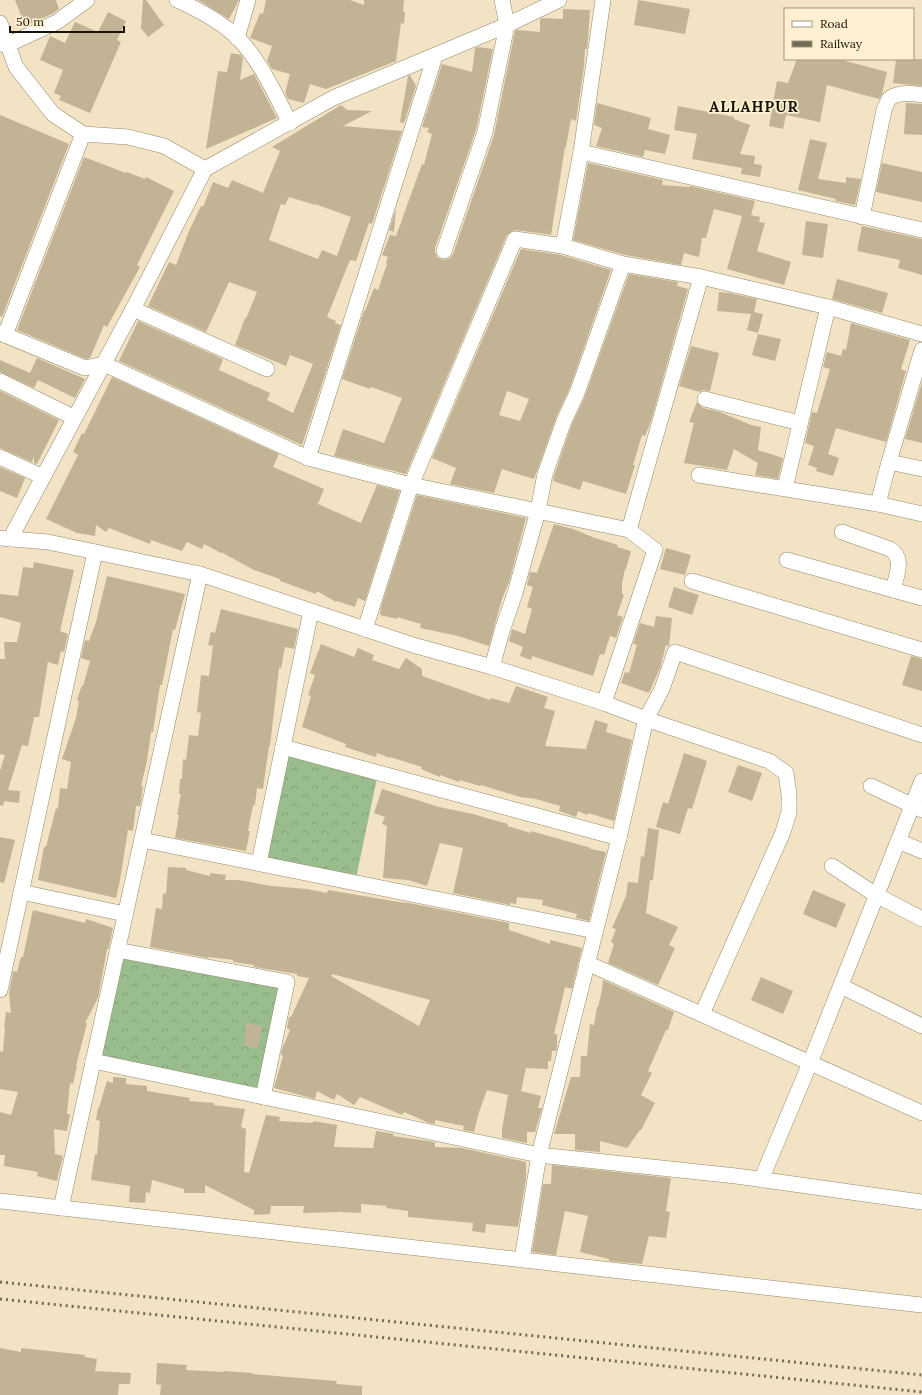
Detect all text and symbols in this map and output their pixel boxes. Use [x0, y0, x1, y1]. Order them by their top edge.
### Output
scale bar [10, 8, 124, 34]
legend [784, 8, 914, 60]
text: 50 m [16, 14, 44, 29]
text: Road [820, 16, 848, 31]
text: Railway [820, 36, 863, 51]
district label: ALLAHPUR [709, 97, 799, 116]

